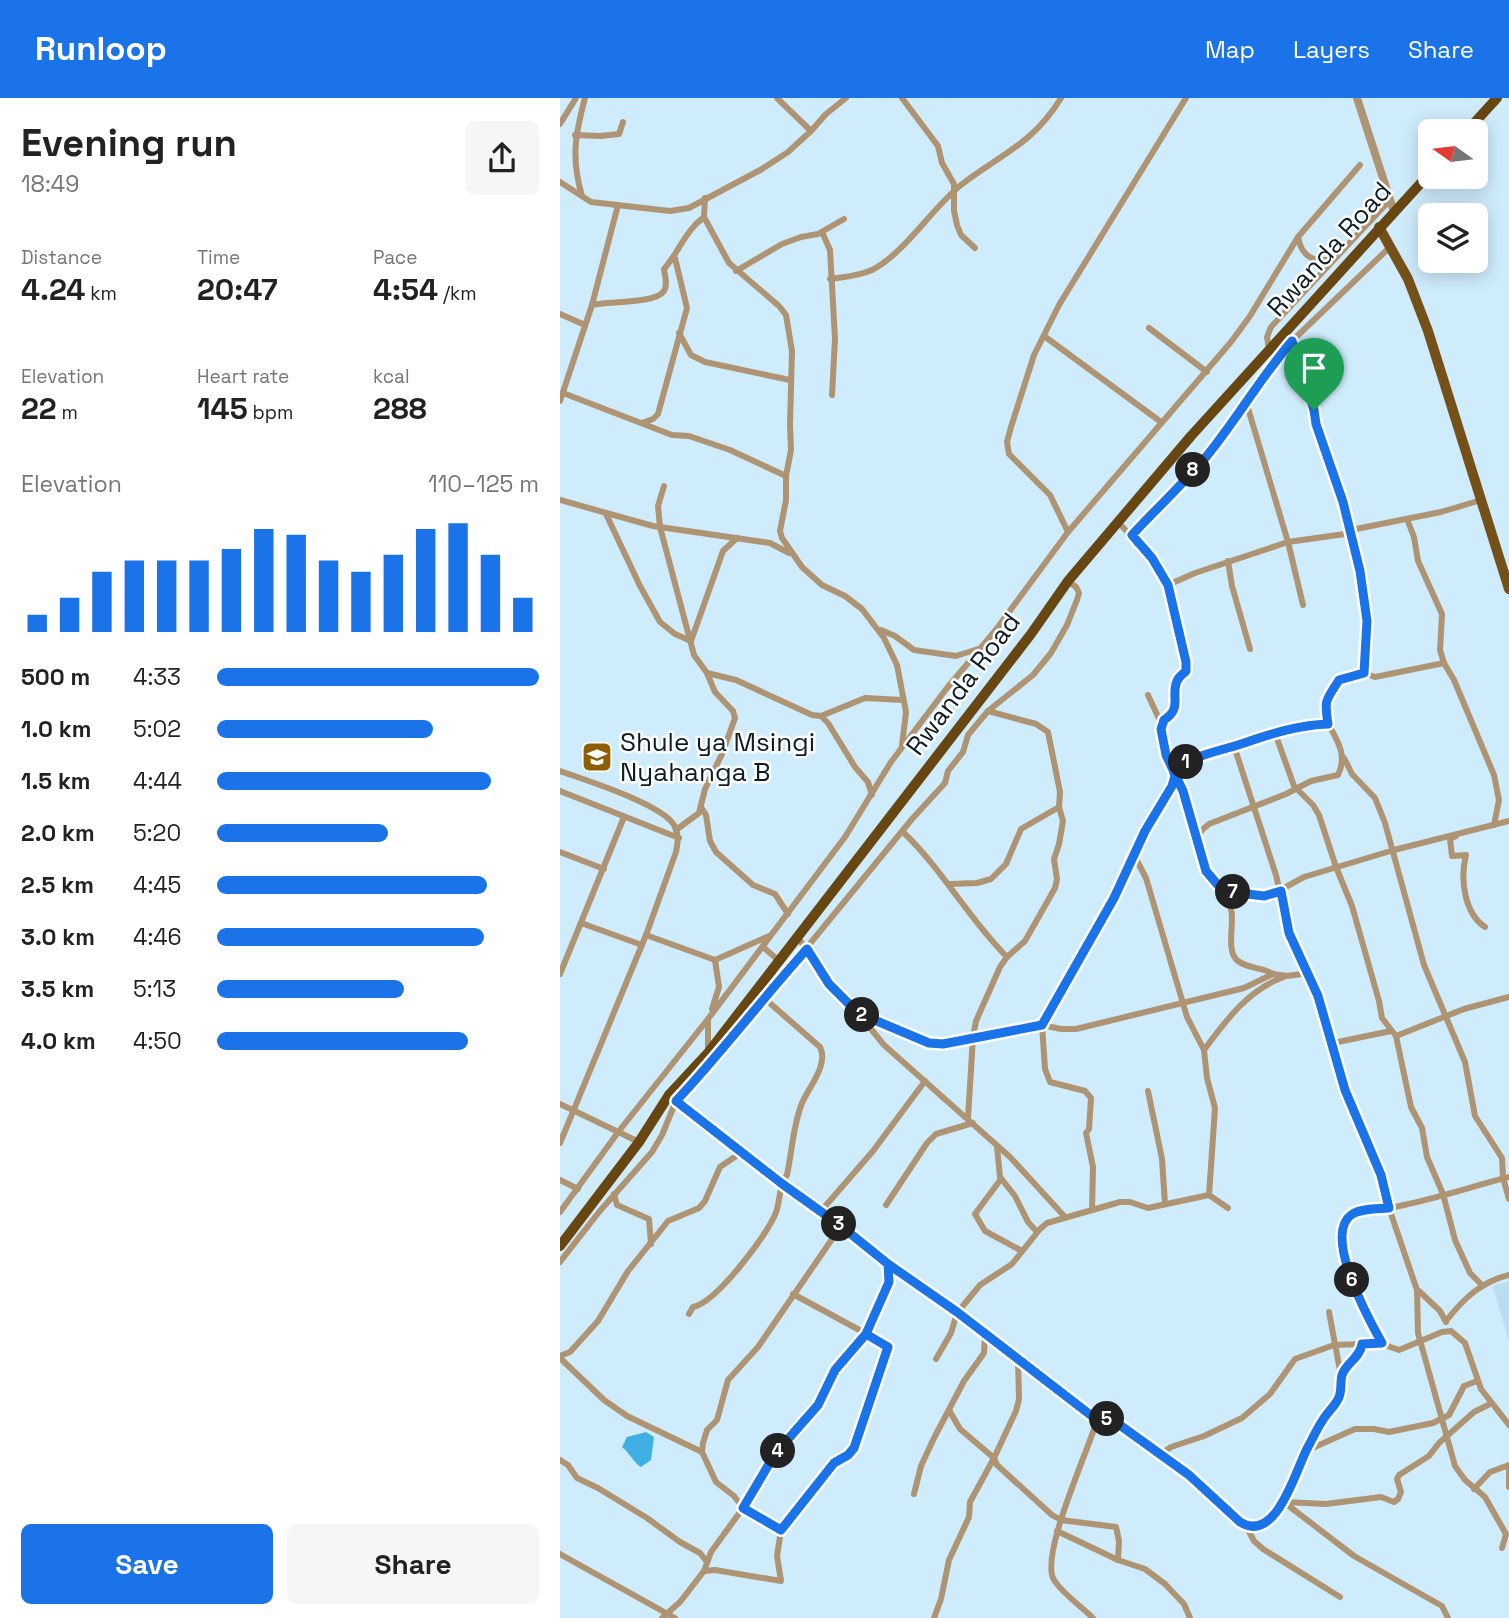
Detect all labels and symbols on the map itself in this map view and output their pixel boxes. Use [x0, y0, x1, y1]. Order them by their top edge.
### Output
north arrow [1418, 119, 1488, 189]
street label: Rwanda Road [1259, 174, 1399, 324]
pin [1284, 338, 1344, 410]
pin: 8 [1176, 452, 1210, 488]
street label: Rwanda Road [898, 606, 1028, 762]
place label: Shule ya Msingi Nyahanga B [620, 725, 815, 789]
school or university icon: Shule ya Msingi Nyahanga B [580, 740, 614, 774]
pin: 1 [1168, 744, 1204, 780]
pin: 7 [1216, 874, 1250, 910]
pin: 2 [844, 998, 880, 1032]
pin: 3 [822, 1206, 856, 1242]
pin: 6 [1334, 1262, 1370, 1298]
pin: 5 [1090, 1402, 1124, 1436]
pin: 4 [760, 1434, 795, 1468]

